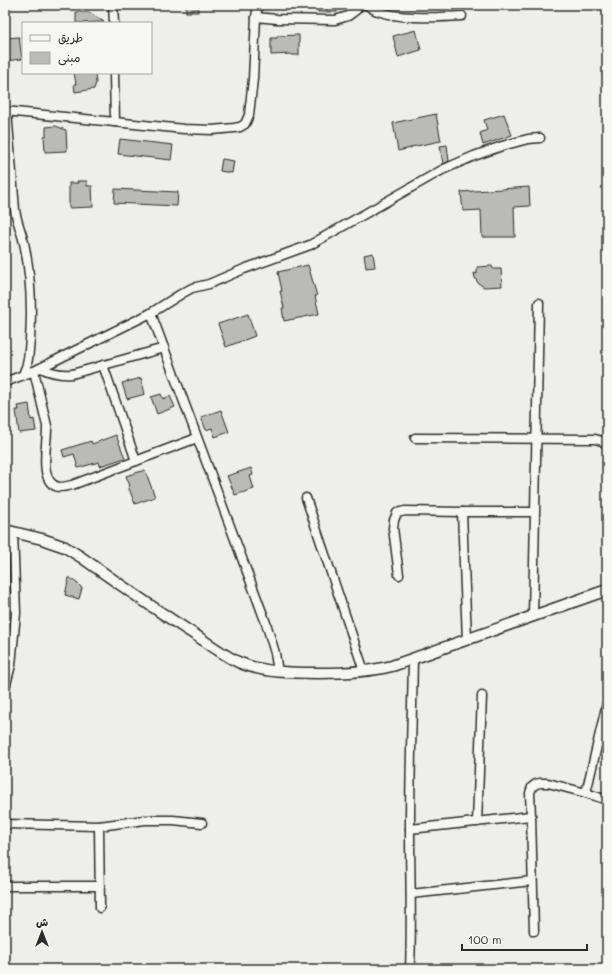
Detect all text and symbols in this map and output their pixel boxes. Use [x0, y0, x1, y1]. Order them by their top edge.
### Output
legend [22, 22, 152, 74]
text: طريق [58, 29, 83, 45]
text: مبنى [58, 49, 81, 66]
north arrow [22, 912, 62, 952]
text: ش [36, 914, 48, 929]
scale bar [462, 926, 587, 952]
text: 100 m [468, 931, 502, 947]

